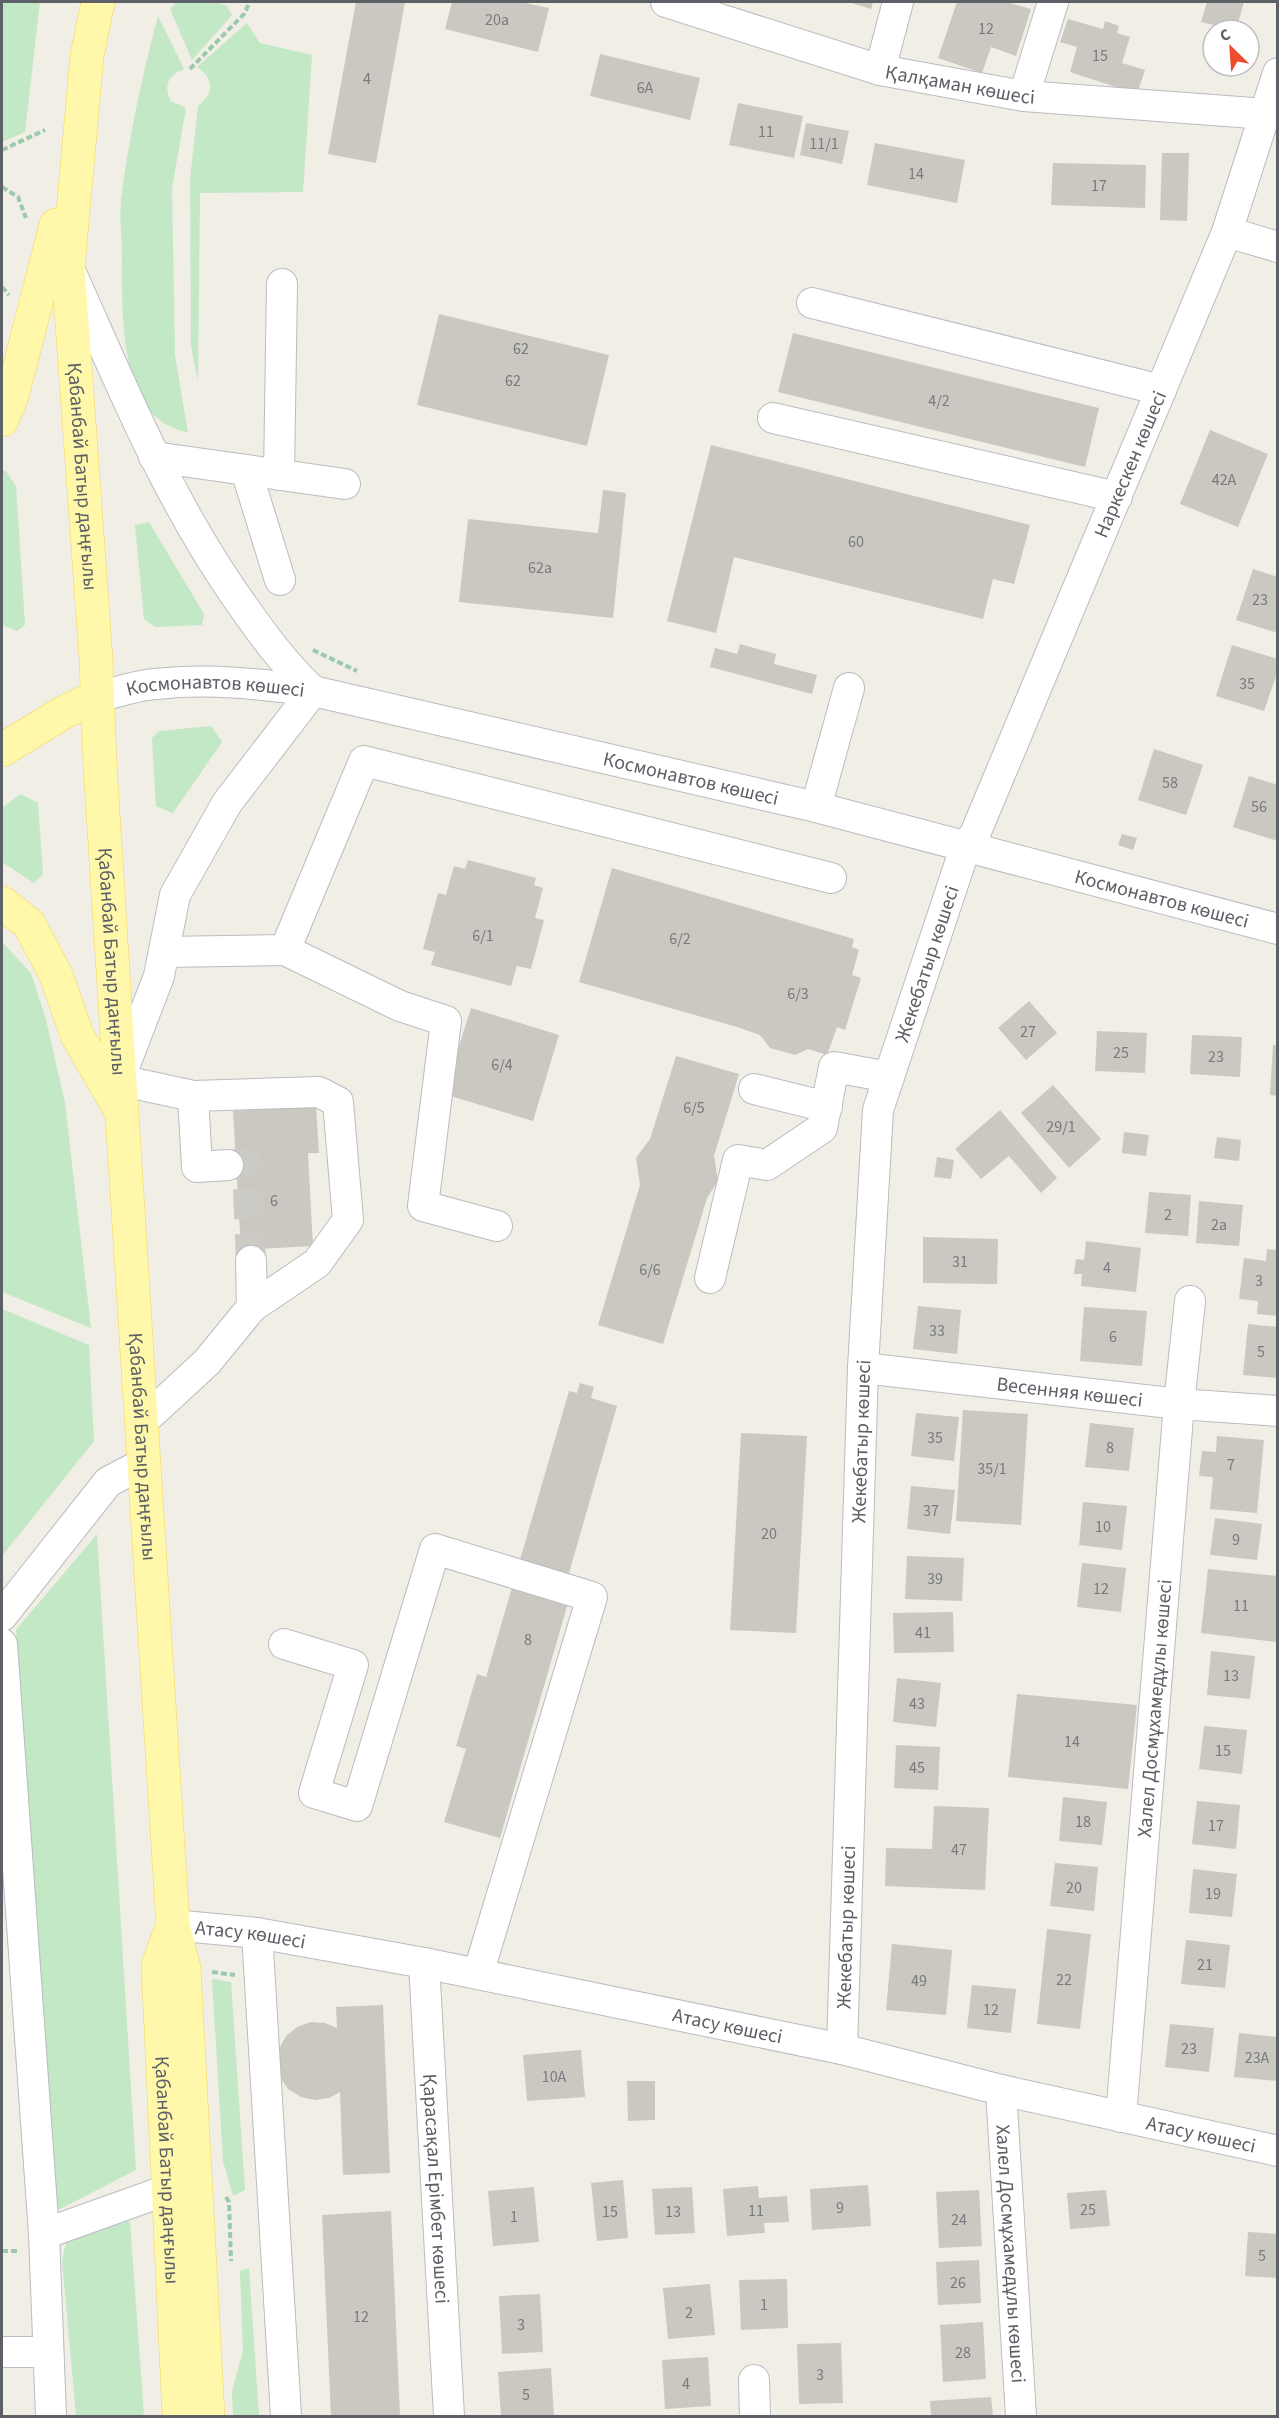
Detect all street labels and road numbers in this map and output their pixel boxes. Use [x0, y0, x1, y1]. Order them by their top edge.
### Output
street label: Қалқаман көшесі [883, 58, 1036, 112]
street label: Қабанбай Батыр даңғылы [60, 362, 104, 592]
street label: Наркескен көшесі [1088, 387, 1174, 542]
street label: Космонавтов көшесі [123, 669, 306, 705]
street label: Космонавтов көшесі [600, 745, 781, 813]
street label: Қабанбай Батыр даңғылы [90, 847, 133, 1077]
street label: Космонавтов көшесі [1071, 863, 1252, 936]
street label: Жекебатыр көшесі [889, 882, 967, 1046]
street label: Қабанбай Батыр даңғылы [121, 1332, 163, 1562]
street label: Жекебатыр көшесі [845, 1359, 878, 1523]
street label: Весенняя көшесі [995, 1370, 1144, 1415]
street label: Халел Досмұхамедұлы көшесі [1131, 1578, 1180, 1839]
street label: Жекебатыр көшесі [830, 1845, 863, 2009]
street label: Атасу көшесі [194, 1914, 308, 1956]
street label: Атасу көшесі [670, 2001, 785, 2051]
street label: Қабанбай Батыр даңғылы [147, 2055, 186, 2285]
street label: Қарасақал Ерімбет көшесі [415, 2073, 456, 2305]
street label: Атасу көшесі [1144, 2109, 1258, 2161]
street label: Халел Досмұхамедұлы көшесі [988, 2124, 1032, 2384]

